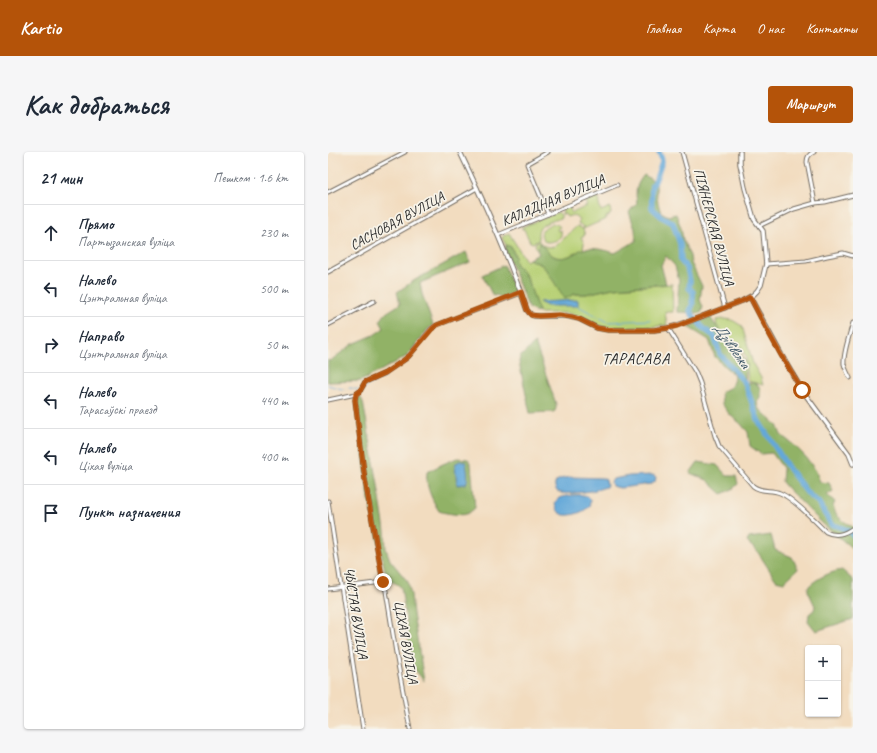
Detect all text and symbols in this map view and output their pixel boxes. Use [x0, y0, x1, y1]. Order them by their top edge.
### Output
text: Kartio [20, 16, 61, 40]
text: Главная [646, 20, 681, 37]
text: Карта [703, 20, 735, 37]
text: О нас [757, 20, 784, 37]
text: Контакты [806, 20, 857, 37]
button: Маршрут [768, 86, 853, 123]
text: Как добраться [24, 87, 169, 122]
street label: ПІЯНЕРСКАЯ ВУЛІЦА [690, 167, 738, 288]
text: 21 мин [40, 168, 82, 189]
text: Пешком · 1.6 km [213, 170, 288, 186]
street label: КАЛЯДНАЯ ВУЛІЦА [499, 170, 608, 229]
street label: САСНОВАЯ ВУЛІЦА [347, 188, 448, 254]
text: Прямо [78, 215, 114, 234]
icon: ahead [40, 222, 62, 244]
text: 230 m [260, 225, 288, 241]
text: Партызанская вуліца [78, 234, 174, 250]
text: Налево [78, 271, 116, 290]
icon: left [40, 278, 62, 300]
text: 500 m [260, 281, 288, 297]
text: Цэнтральная вуліца [78, 290, 167, 306]
water label: Дзівівелка [709, 319, 755, 374]
text: Направо [78, 327, 124, 346]
icon: right [40, 334, 62, 356]
text: 50 m [266, 337, 288, 353]
text: Цэнтральная вуліца [78, 346, 167, 362]
district label: ТАРАСАВА [602, 349, 670, 369]
route start [793, 381, 811, 399]
text: Налево [78, 383, 116, 402]
icon: left [40, 390, 62, 412]
text: 440 m [260, 393, 288, 409]
text: Тарасаўскі праезд [78, 402, 156, 418]
text: Налево [78, 439, 116, 458]
icon: left [40, 446, 62, 468]
text: 400 m [260, 449, 288, 465]
text: Ціхая вуліца [78, 458, 132, 474]
icon: arrive [40, 502, 62, 524]
text: Пункт назначения [78, 503, 180, 522]
street label: ЧЫСТАЯ ВУЛІЦА [340, 566, 372, 661]
route end [374, 573, 392, 591]
street label: ЦІХАЯ ВУЛІЦА [390, 599, 422, 686]
map controls [805, 645, 841, 717]
button: + [805, 645, 841, 681]
button: − [805, 681, 841, 717]

